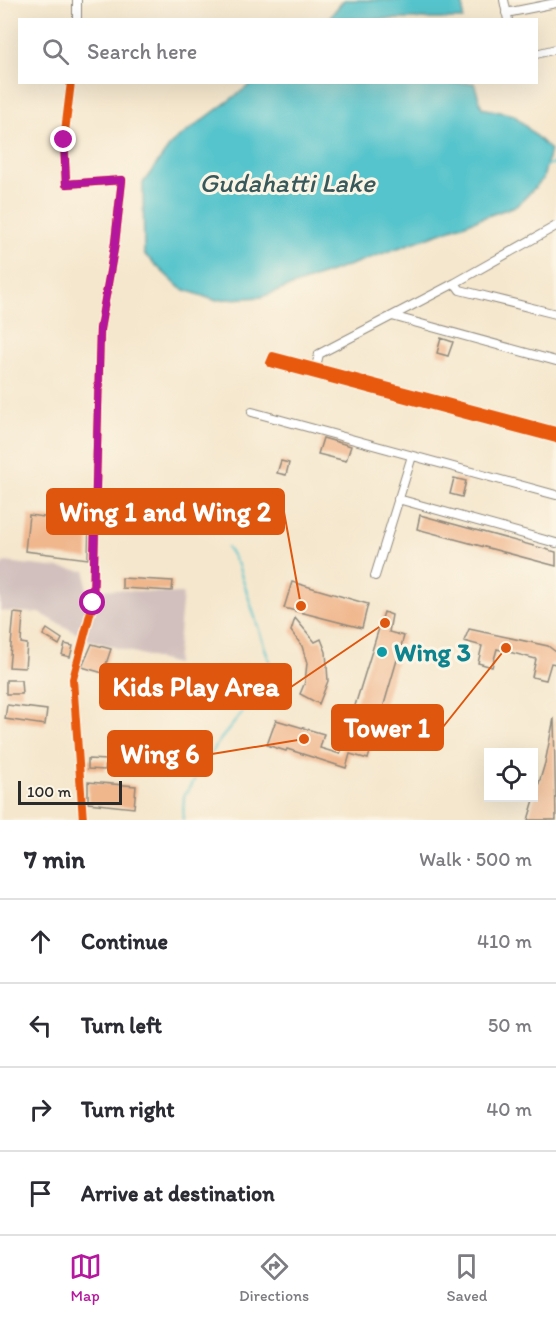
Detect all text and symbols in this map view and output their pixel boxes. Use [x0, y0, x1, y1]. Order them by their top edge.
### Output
search box [18, 18, 538, 84]
icon: search [39, 35, 72, 68]
text: Search here [87, 38, 197, 65]
route end [50, 126, 76, 152]
water label: Gudahatti Lake [199, 166, 376, 199]
callout: Wing 1 and Wing 2 [47, 489, 284, 534]
text: Wing 1 and Wing 2 [59, 495, 272, 528]
route start [79, 589, 105, 615]
place label: Wing 3 [394, 636, 471, 668]
marker: Wing 3 [375, 645, 389, 659]
callout: Kids Play Area [100, 664, 291, 709]
text: Kids Play Area [113, 670, 280, 703]
callout: Tower 1 [332, 705, 443, 750]
text: Tower 1 [343, 711, 431, 744]
callout: Wing 6 [108, 731, 212, 776]
text: Wing 6 [120, 737, 200, 770]
map controls [484, 748, 538, 802]
button: locate [484, 748, 538, 802]
scale bar [18, 778, 122, 806]
text: 100 m [27, 782, 71, 801]
text: 7 min [24, 843, 85, 875]
text: Walk · 500 m [419, 847, 532, 871]
icon: ahead [24, 925, 57, 958]
text: Continue [81, 928, 168, 955]
text: 410 m [477, 929, 532, 953]
icon: left [24, 1009, 57, 1042]
text: Turn left [81, 1012, 162, 1039]
text: 50 m [488, 1013, 532, 1037]
icon: right [24, 1093, 57, 1126]
text: Turn right [81, 1096, 175, 1123]
text: 40 m [486, 1097, 532, 1121]
icon: arrive [24, 1177, 57, 1210]
text: Arrive at destination [81, 1180, 275, 1207]
tab: Map [69, 1250, 102, 1305]
tab: Directions [239, 1250, 309, 1305]
tab: Saved [447, 1250, 487, 1305]

